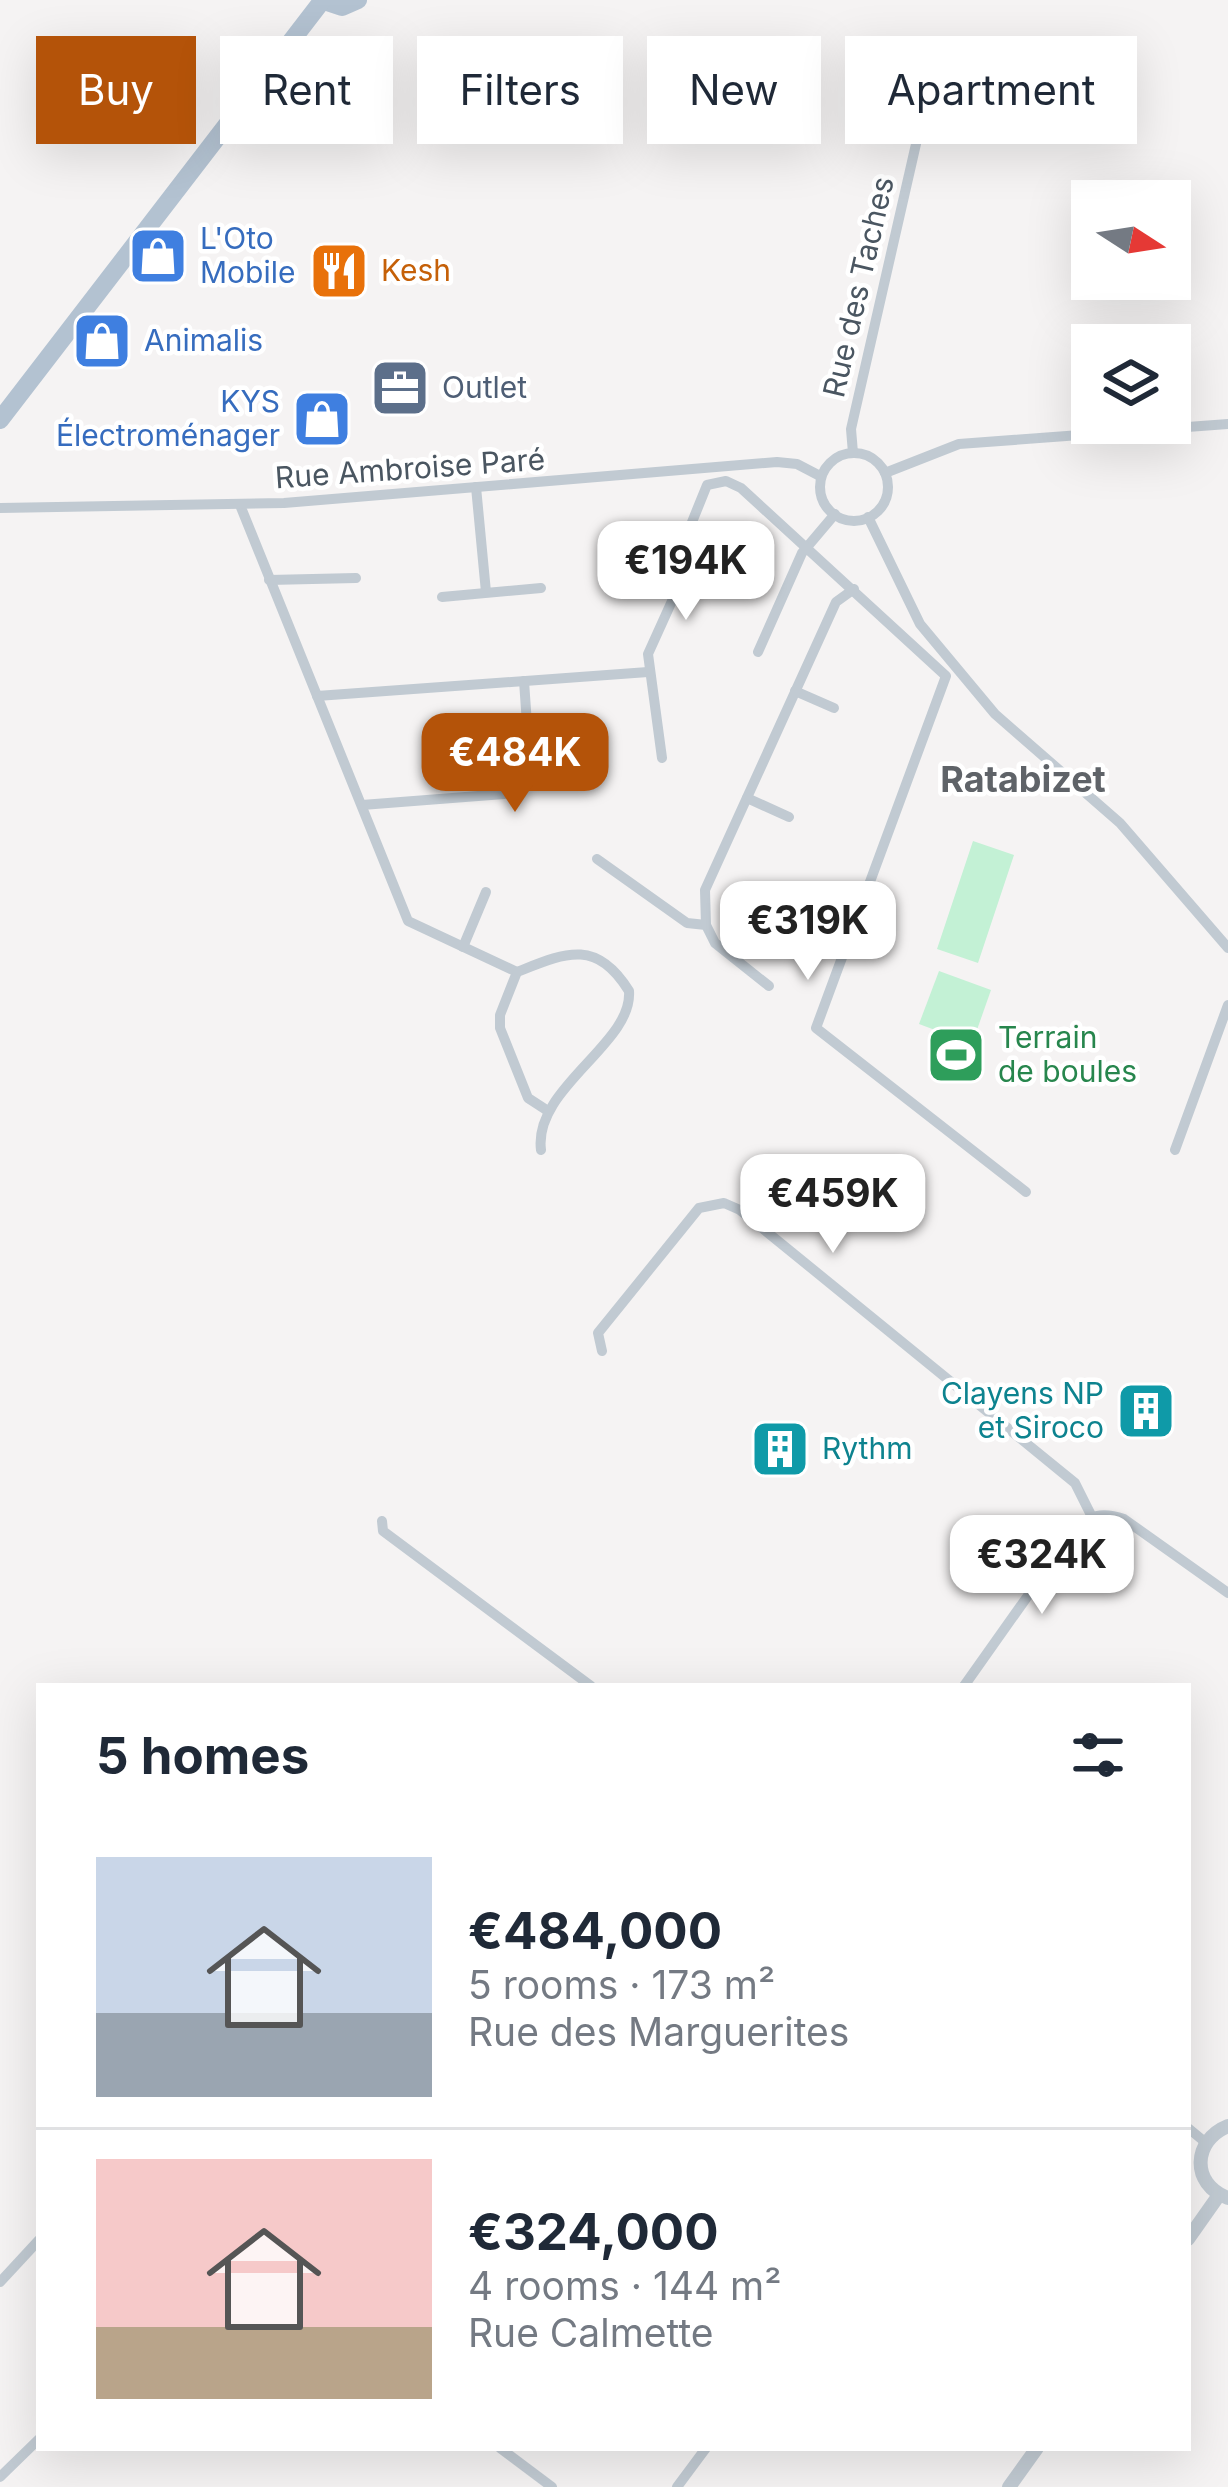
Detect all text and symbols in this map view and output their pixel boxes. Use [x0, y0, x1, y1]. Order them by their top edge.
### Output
chip: Buy [36, 36, 196, 144]
chip: Rent [220, 36, 393, 144]
chip: Filters [417, 36, 623, 144]
chip: New [647, 36, 821, 144]
chip: Apartment [845, 36, 1137, 144]
street label: Rue des Taches [815, 173, 901, 401]
north arrow [1071, 180, 1191, 300]
map controls [1071, 180, 1191, 444]
place label: L'Oto Mobile [200, 220, 295, 290]
shop icon: L'Oto Mobile [127, 225, 189, 287]
restaurant icon: Kesh [308, 240, 370, 302]
place label: Kesh [381, 252, 451, 288]
shop icon: Animalis [71, 310, 133, 372]
place label: Animalis [144, 322, 263, 358]
button: layers [1071, 324, 1191, 444]
office icon: Outlet [369, 357, 431, 419]
place label: Outlet [442, 369, 527, 405]
place label: KYS Électroménager [56, 383, 280, 453]
shop icon: KYS Électroménager [291, 388, 353, 450]
street label: Rue Ambroise Paré [274, 441, 546, 495]
pin: €194K [602, 521, 770, 623]
text: €194K [624, 536, 748, 583]
pin: €484K [431, 713, 599, 815]
text: €484K [449, 728, 581, 775]
district label: Ratabizet [940, 757, 1106, 801]
pin: €319K [724, 881, 892, 983]
text: €319K [747, 896, 869, 943]
place label: Terrain de boules [998, 1019, 1137, 1089]
sports icon: Terrain de boules [925, 1024, 987, 1086]
pin: €459K [749, 1154, 917, 1256]
text: €459K [767, 1169, 899, 1216]
place label: Clayens NP et Siroco [941, 1375, 1104, 1445]
building icon: Clayens NP et Siroco [1115, 1380, 1177, 1442]
building icon: Rythm [749, 1418, 811, 1480]
place label: Rythm [822, 1430, 912, 1466]
pin: €324K [958, 1515, 1126, 1617]
text: €324K [977, 1530, 1107, 1577]
icon: filters [1065, 1722, 1131, 1788]
text: 5 homes [96, 1725, 309, 1786]
text: €484,000 [468, 1900, 722, 1961]
icon: home [192, 1905, 336, 2049]
text: 5 rooms · 173 m² [468, 1961, 775, 2008]
text: Rue des Marguerites [468, 2008, 849, 2055]
text: €324,000 [468, 2201, 719, 2262]
icon: home [192, 2207, 336, 2351]
text: 4 rooms · 144 m² [468, 2262, 782, 2309]
text: Rue Calmette [468, 2309, 714, 2356]

